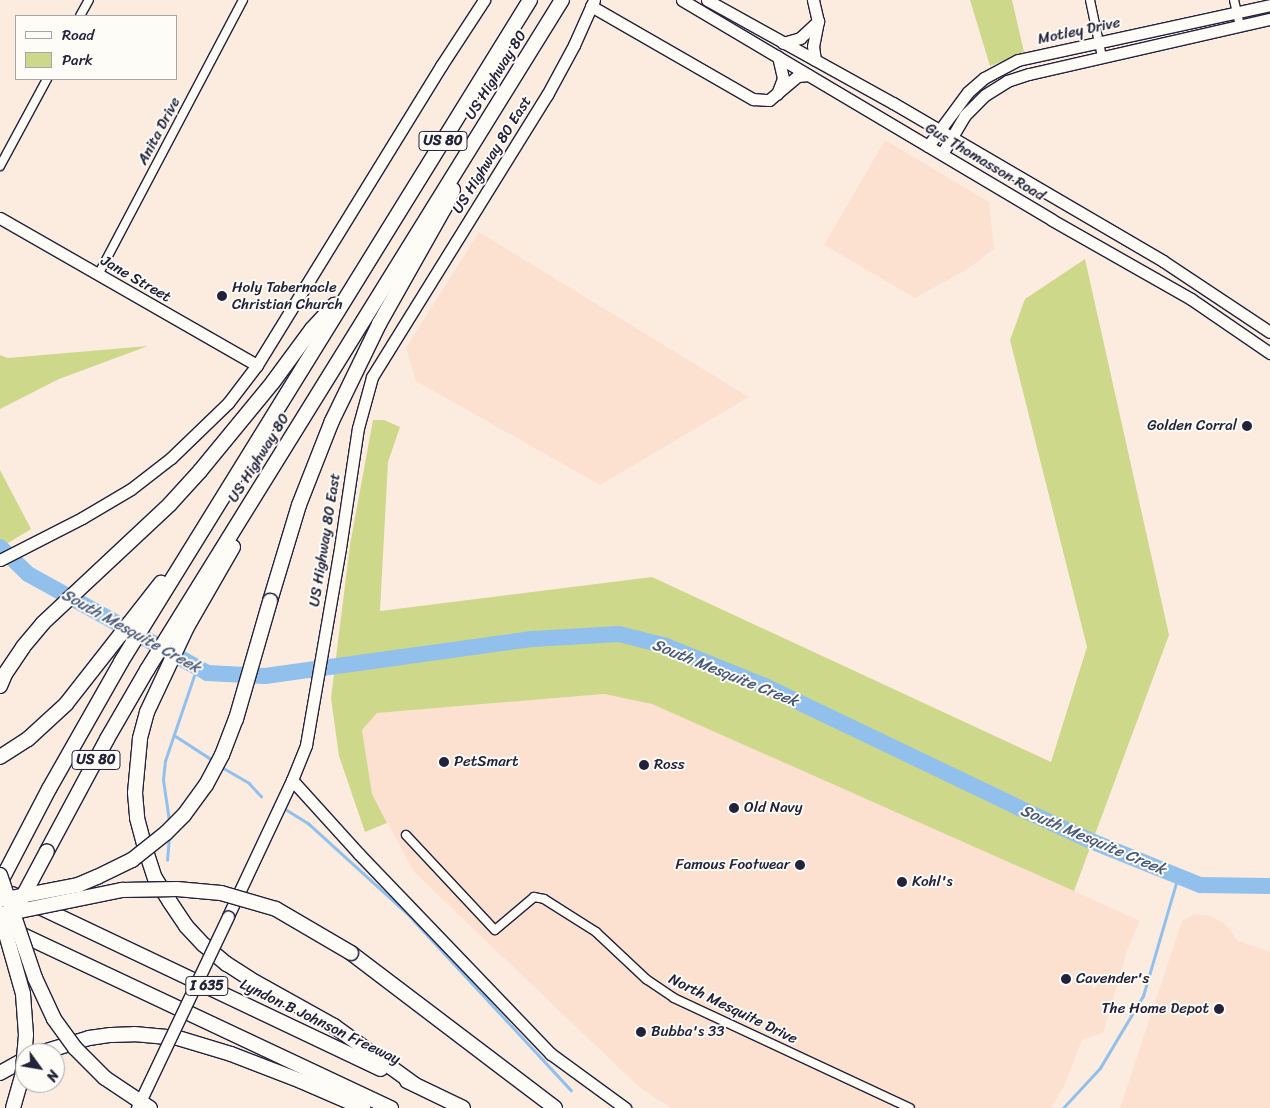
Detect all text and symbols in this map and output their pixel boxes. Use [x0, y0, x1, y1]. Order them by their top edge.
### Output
street label: Motley Drive [1036, 13, 1122, 49]
legend [15, 15, 178, 80]
text: Road [62, 22, 94, 48]
street label: US Highway 80 [461, 27, 531, 123]
text: Park [62, 47, 93, 73]
street label: US Highway 80 East [449, 93, 535, 217]
street label: Anita Drive [134, 94, 184, 168]
street label: Gus Thomasson Road [922, 119, 1048, 205]
road number: US 80 [418, 130, 468, 152]
street label: Jane Street [98, 252, 174, 306]
place label: Holy Tabernacle Christian Church [232, 278, 343, 313]
marker: Holy Tabernacle Christian Church [216, 290, 228, 302]
street label: US Highway 80 [224, 410, 294, 506]
place label: Golden Corral [1147, 417, 1237, 435]
marker: Golden Corral [1241, 420, 1253, 432]
street label: US Highway 80 East [306, 472, 344, 608]
water label: South Mesquite Creek [58, 585, 204, 677]
water label: South Mesquite Creek [649, 635, 801, 711]
road number: US 80 [71, 748, 121, 772]
place label: PetSmart [454, 753, 519, 771]
marker: PetSmart [438, 756, 450, 768]
place label: Ross [654, 756, 685, 774]
marker: Ross [638, 759, 650, 771]
place label: Old Navy [744, 799, 802, 817]
water label: South Mesquite Creek [1017, 801, 1169, 879]
marker: Old Navy [728, 802, 740, 814]
place label: Famous Footwear [675, 856, 790, 874]
marker: Famous Footwear [794, 859, 806, 871]
place label: Kohl's [912, 873, 953, 891]
marker: Kohl's [896, 876, 908, 888]
street label: North Mesquite Drive [666, 970, 800, 1048]
place label: Cavender's [1076, 970, 1149, 988]
marker: Cavender's [1060, 973, 1072, 985]
road number: I 635 [184, 974, 230, 998]
street label: Lyndon B Johnson Freeway [237, 975, 403, 1069]
place label: The Home Depot [1101, 1000, 1209, 1018]
marker: The Home Depot [1213, 1003, 1225, 1015]
place label: Bubba's 33 [651, 1023, 724, 1041]
marker: Bubba's 33 [635, 1026, 647, 1038]
north arrow [15, 1043, 65, 1093]
text: N [39, 1065, 65, 1086]

